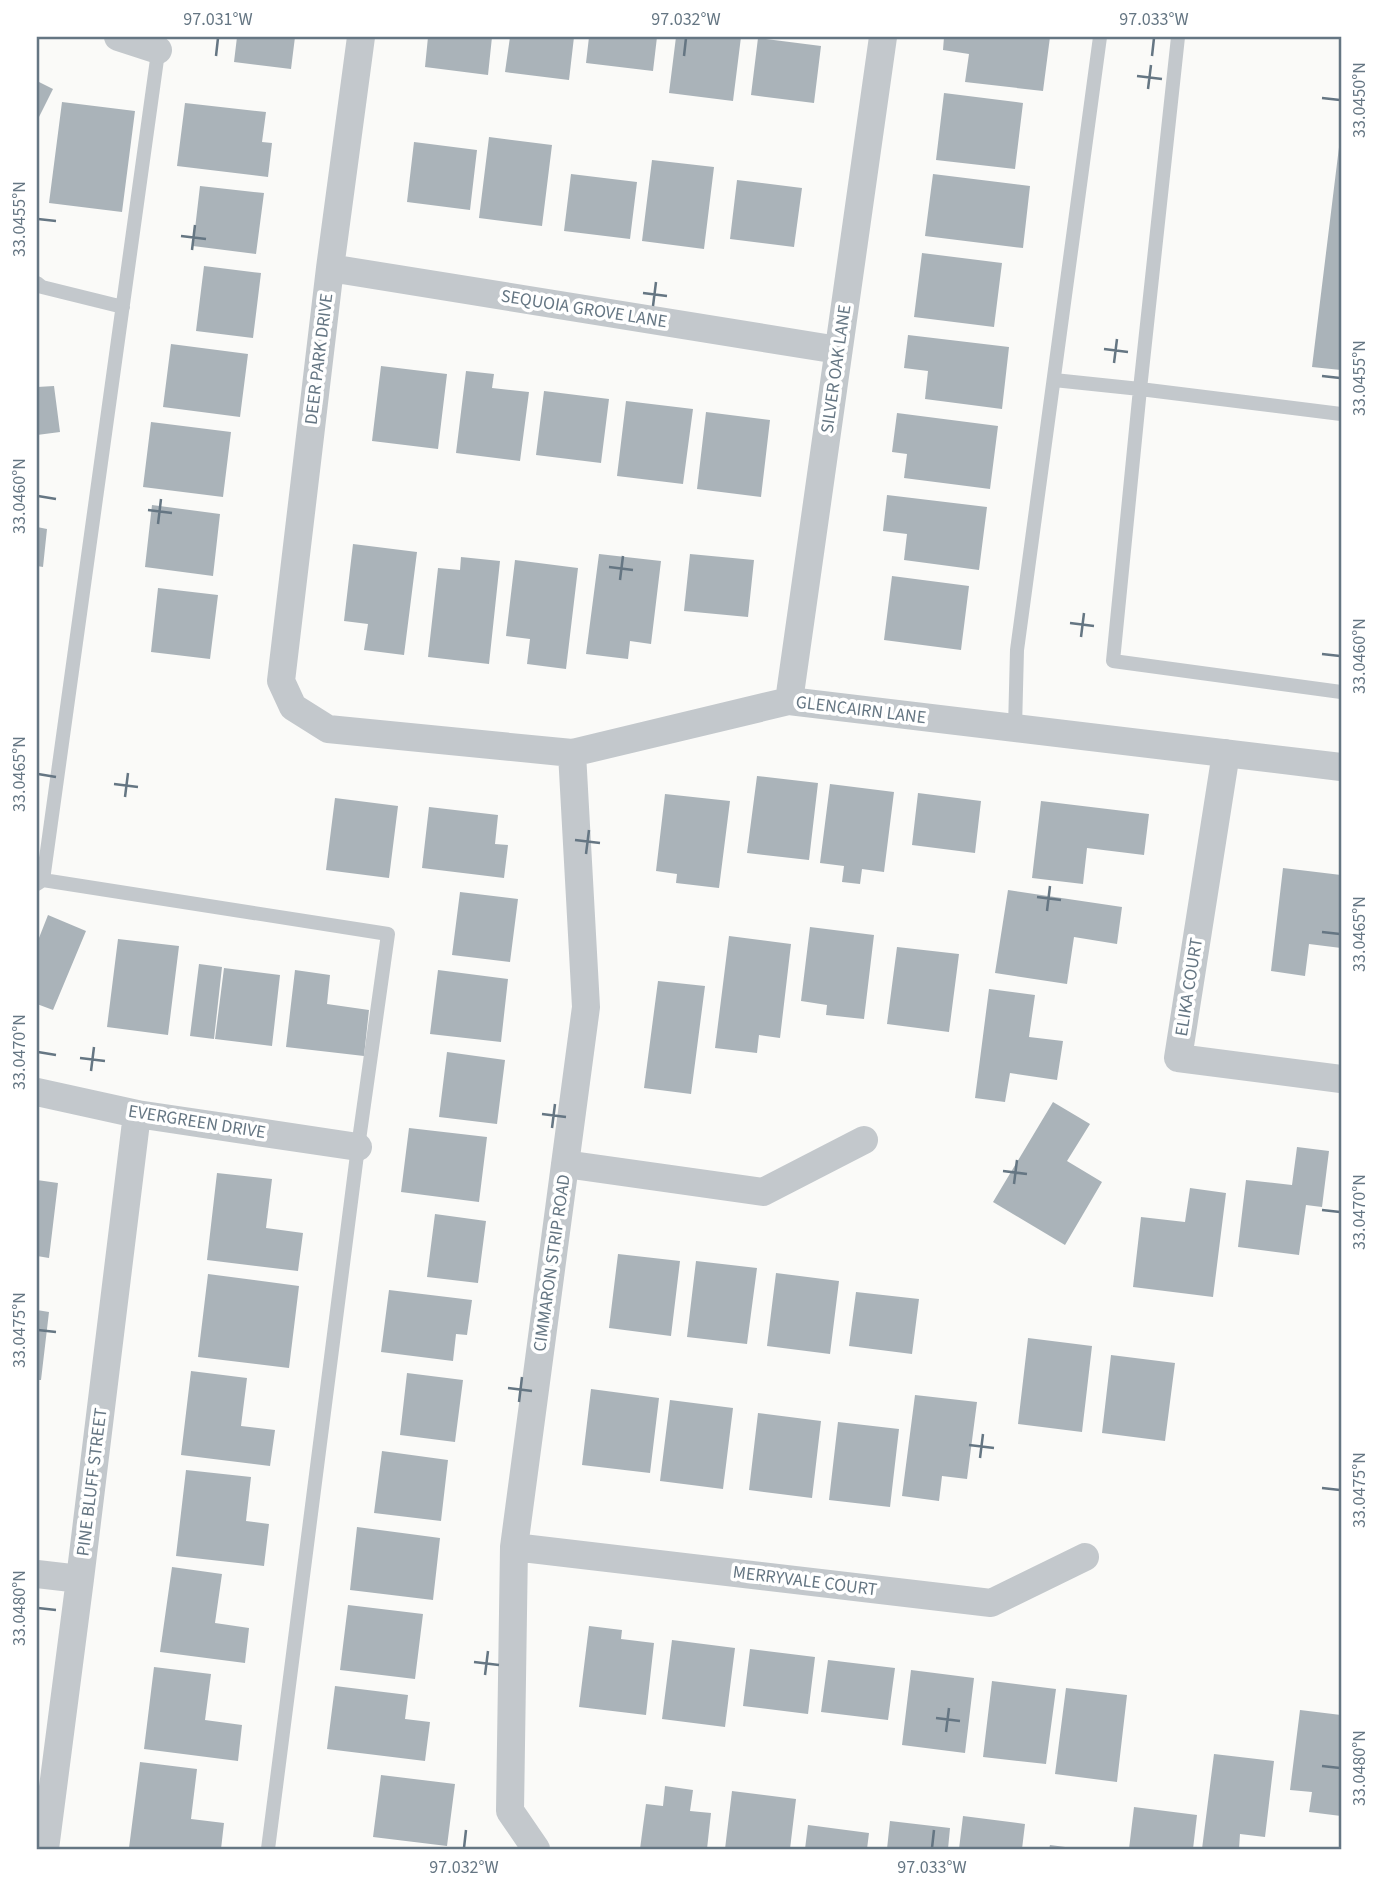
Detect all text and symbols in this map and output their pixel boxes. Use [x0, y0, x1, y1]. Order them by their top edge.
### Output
text: 97.031°W [183, 7, 253, 32]
text: 97.032°W [651, 7, 721, 32]
text: 97.033°W [1119, 7, 1189, 32]
text: 33.0450°N [1347, 62, 1372, 138]
text: 33.0455°N [7, 181, 32, 257]
street label: SEQUOIA GROVE LANE [499, 284, 669, 334]
street label: DEER PARK DRIVE [299, 292, 339, 426]
street label: SILVER OAK LANE [815, 303, 857, 435]
text: 33.0455°N [1347, 340, 1372, 416]
text: 33.0460°N [7, 458, 32, 534]
text: 33.0460°N [1347, 618, 1372, 694]
street label: GLENCAIRN LANE [794, 690, 928, 730]
text: 33.0465°N [7, 736, 32, 812]
text: 33.0465°N [1347, 896, 1372, 972]
street label: ELIKA COURT [1169, 936, 1209, 1038]
text: 33.0470°N [7, 1014, 32, 1090]
street label: EVERGREEN DRIVE [126, 1099, 268, 1145]
street label: CIMMARON STRIP ROAD [527, 1173, 577, 1353]
text: 33.0470°N [1347, 1174, 1372, 1250]
text: 33.0475°N [7, 1292, 32, 1368]
street label: PINE BLUFF STREET [70, 1406, 114, 1558]
text: 33.0475°N [1347, 1452, 1372, 1528]
street label: MERRYVALE COURT [731, 1560, 879, 1602]
text: 33.0480°N [7, 1570, 32, 1646]
text: 33.0480°N [1347, 1730, 1372, 1806]
text: 97.032°W [429, 1855, 499, 1880]
text: 97.033°W [897, 1855, 967, 1880]

